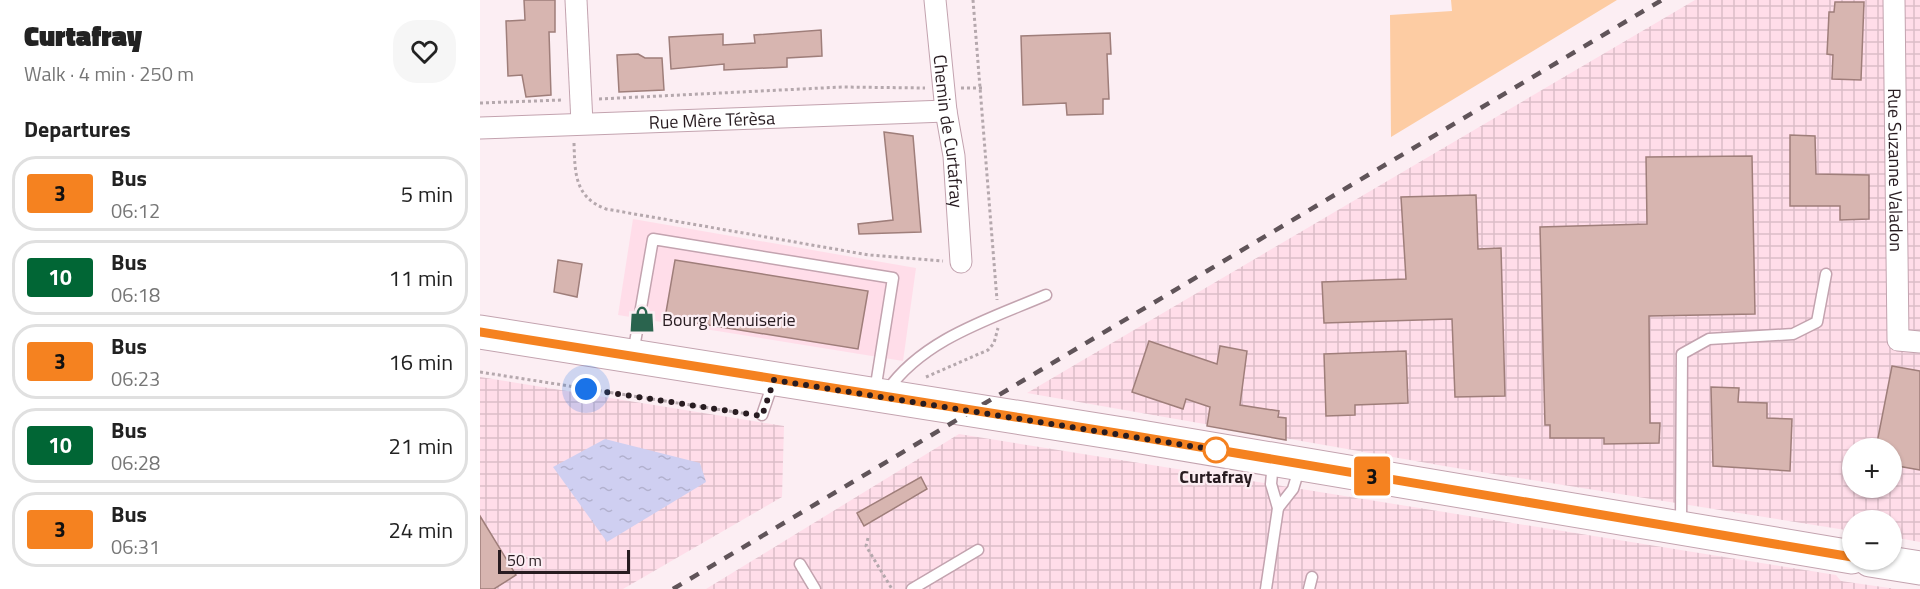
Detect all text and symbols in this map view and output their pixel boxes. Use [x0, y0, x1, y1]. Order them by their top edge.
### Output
text: Curtafray [24, 14, 142, 57]
button: heart [393, 20, 456, 83]
street label: Chemin de Curtafray [927, 53, 971, 209]
text: Walk · 4 min · 250 m [24, 58, 194, 89]
street label: Rue Suzanne Valadon [1882, 88, 1910, 252]
street label: Rue Mère Térèsa [648, 104, 776, 135]
text: Departures [24, 112, 131, 146]
text: Bus [111, 161, 147, 195]
text: 3 [54, 177, 66, 209]
text: 5 min [401, 177, 453, 211]
text: 06:12 [111, 195, 160, 226]
text: Bus [111, 245, 147, 279]
text: 10 [48, 261, 72, 293]
text: 11 min [388, 261, 453, 295]
text: 06:18 [111, 279, 160, 310]
shop icon: Bourg Menuiserie [627, 304, 657, 334]
place label: Bourg Menuiserie [662, 306, 795, 333]
text: Bus [111, 329, 147, 363]
text: 3 [54, 345, 66, 377]
text: 16 min [388, 345, 453, 379]
text: 06:23 [111, 363, 160, 394]
your location [571, 374, 601, 404]
text: Bus [111, 413, 147, 447]
text: 10 [48, 429, 72, 461]
text: 21 min [388, 429, 453, 463]
marker: Curtafray [1203, 437, 1229, 463]
map controls [1842, 438, 1902, 570]
button: + [1842, 438, 1902, 498]
text: 06:28 [111, 447, 160, 478]
line badge: 3 [1352, 456, 1392, 496]
text: 3 [1366, 460, 1378, 492]
place label: Curtafray [1179, 463, 1253, 490]
text: Bus [111, 497, 147, 531]
button: − [1842, 510, 1902, 570]
text: 3 [54, 513, 66, 545]
text: 24 min [388, 513, 453, 547]
text: 06:31 [111, 531, 160, 562]
scale bar [498, 547, 630, 574]
text: 50 m [507, 548, 542, 572]

